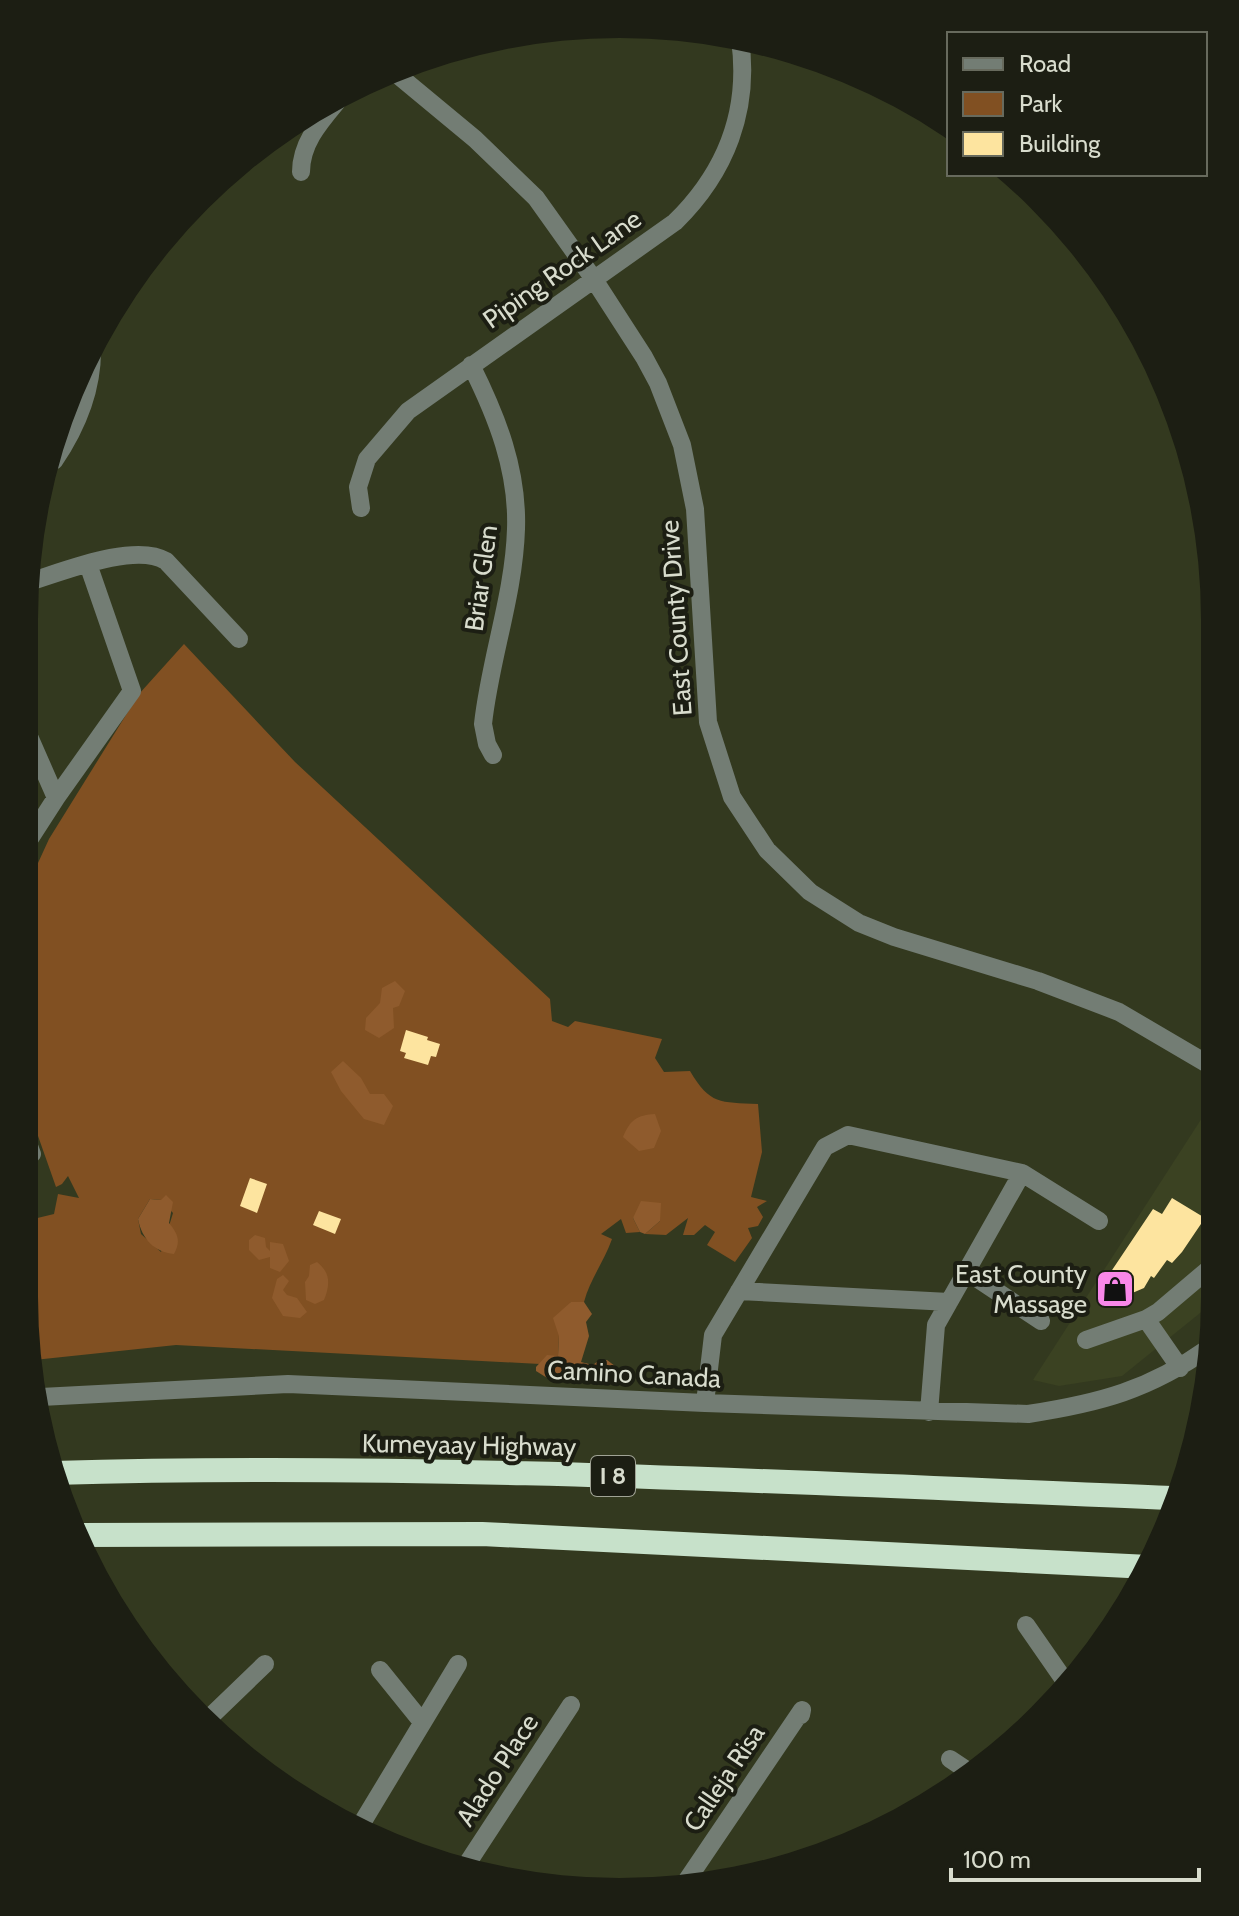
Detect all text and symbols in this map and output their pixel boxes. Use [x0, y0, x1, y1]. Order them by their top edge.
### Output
legend [947, 32, 1207, 176]
text: Road [1019, 49, 1071, 78]
text: Park [1019, 89, 1062, 118]
text: Building [1019, 129, 1101, 158]
street label: Piping Rock Lane [477, 203, 647, 335]
street label: East County Drive [653, 519, 699, 717]
street label: Briar Glen [458, 523, 504, 633]
place label: East County Massage [955, 1258, 1087, 1320]
shop icon: East County Massage [1094, 1268, 1136, 1310]
street label: Camino Canada [546, 1353, 722, 1395]
street label: Kumeyaay Highway [362, 1427, 576, 1463]
road number: I 8 [591, 1456, 635, 1496]
street label: Alado Place [449, 1708, 545, 1832]
street label: Calleja Risa [677, 1718, 772, 1838]
scale bar [951, 1832, 1199, 1882]
text: 100 m [963, 1845, 1031, 1874]

